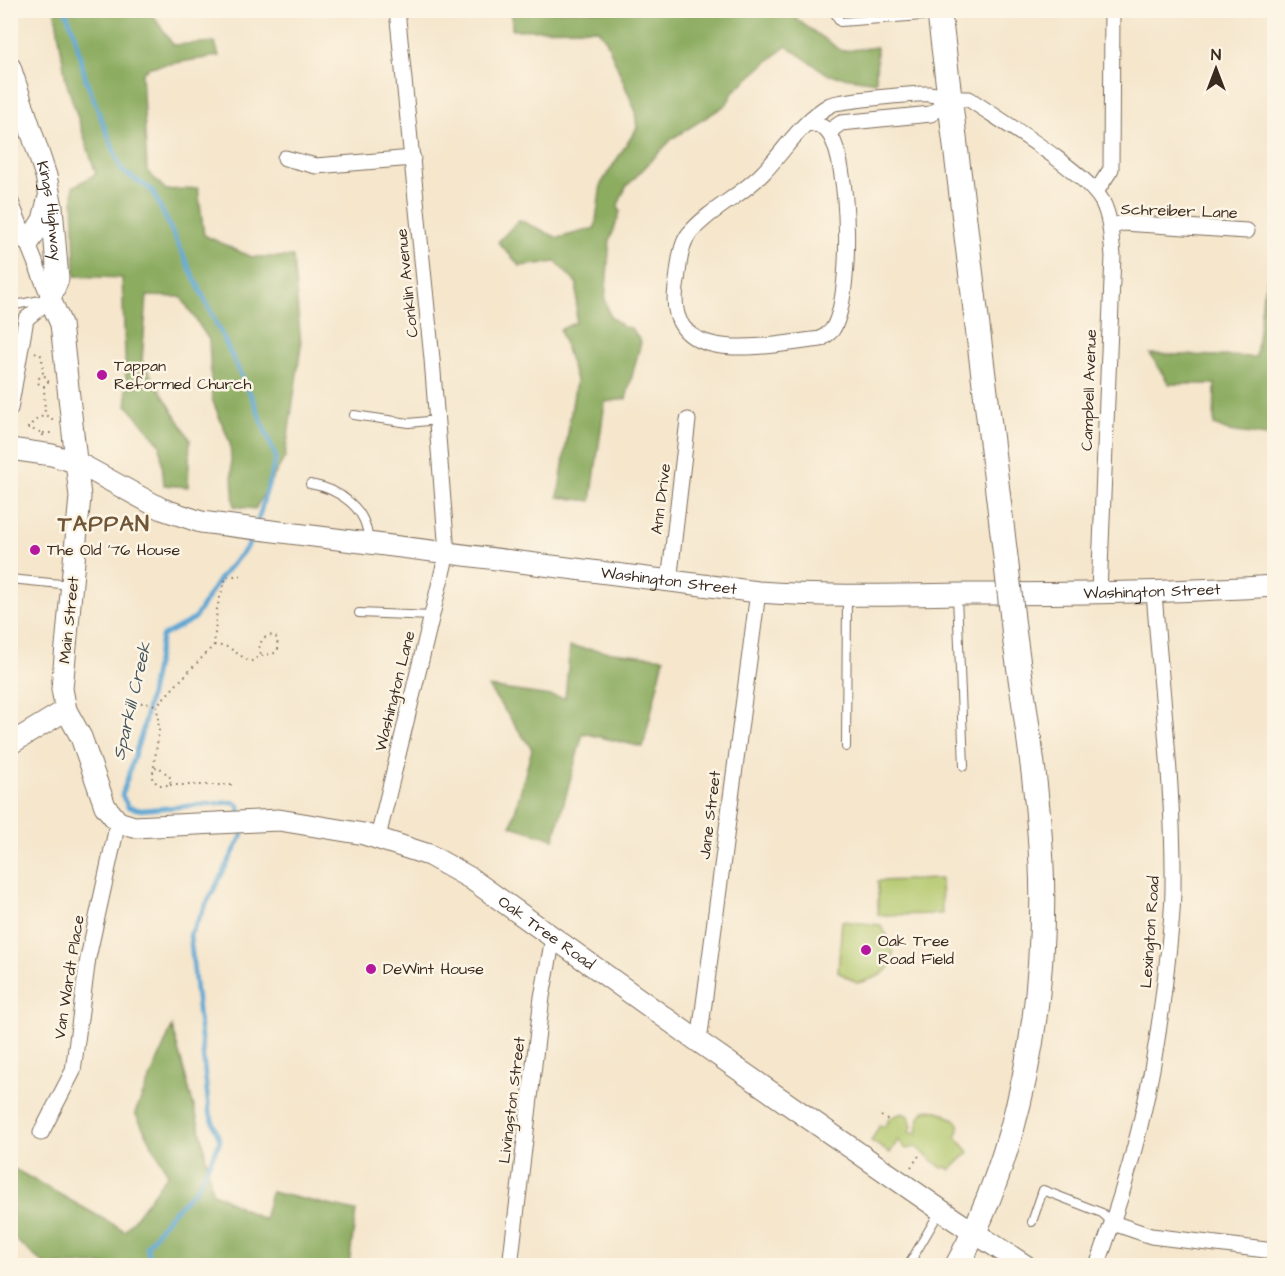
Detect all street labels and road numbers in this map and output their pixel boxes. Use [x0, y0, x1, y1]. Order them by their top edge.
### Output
street label: Kings Highway [31, 158, 67, 262]
street label: Schreiber Lane [1120, 198, 1238, 224]
street label: Conklin Avenue [390, 227, 424, 339]
street label: Campbell Avenue [1076, 328, 1102, 451]
street label: Ann Drive [646, 462, 676, 536]
street label: Washington Street [599, 561, 739, 600]
street label: Main Street [53, 575, 85, 665]
street label: Washington Street [1083, 578, 1222, 604]
street label: Washington Lane [369, 628, 422, 754]
street label: Jane Street [694, 769, 726, 861]
street label: Lexington Road [1135, 875, 1166, 989]
street label: Oak Tree Road [494, 891, 599, 975]
street label: Van Wardt Place [48, 913, 90, 1041]
street label: Livingston Street [493, 1035, 532, 1165]

